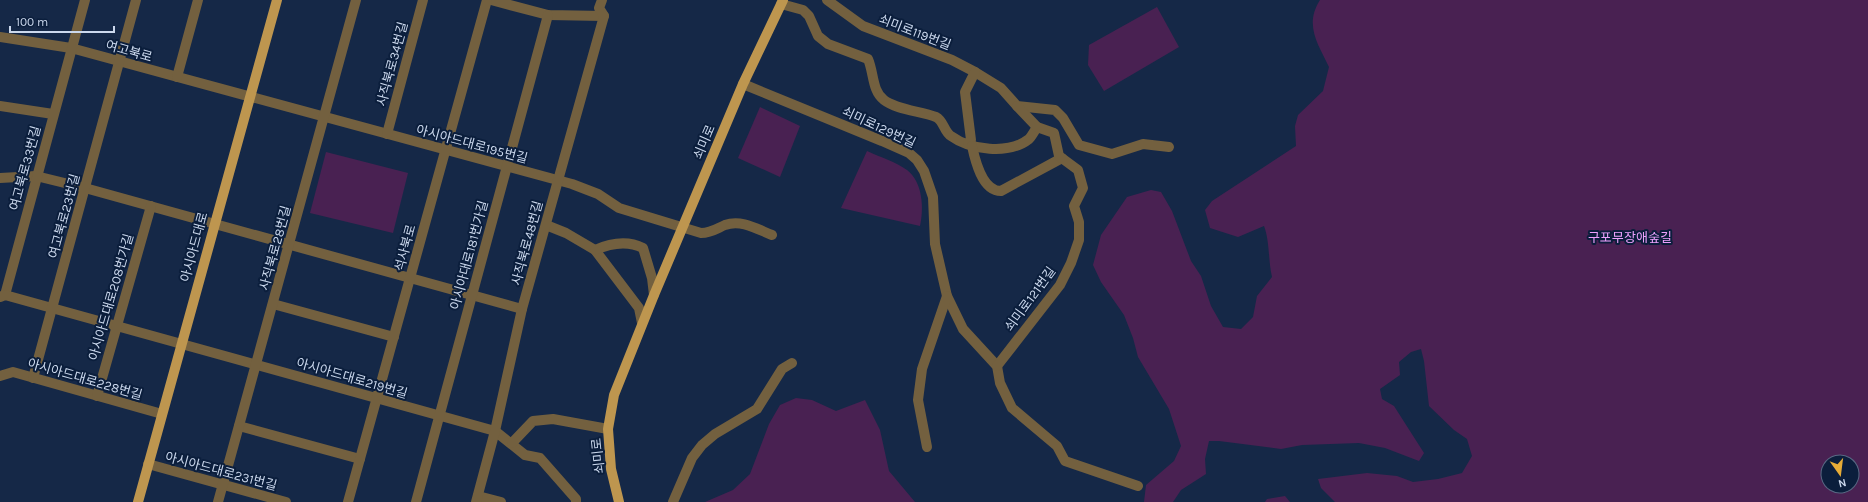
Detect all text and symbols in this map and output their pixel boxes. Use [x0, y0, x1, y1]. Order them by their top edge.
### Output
scale bar [10, 8, 114, 34]
street label: 쇠미로119번길 [877, 11, 953, 53]
text: 100 m [16, 15, 48, 29]
street label: 사직북로34번길 [374, 20, 410, 108]
street label: 여고북로 [104, 37, 154, 65]
street label: 쇠미로129번길 [840, 103, 918, 151]
street label: 아시아드대로195번길 [415, 122, 529, 166]
street label: 쇠미로 [690, 123, 718, 161]
street label: 여고북로33번길 [6, 124, 44, 212]
street label: 여고북로23번길 [45, 172, 83, 260]
street label: 아시아대로181번가길 [447, 199, 491, 311]
street label: 사직북로48번길 [508, 199, 546, 287]
street label: 사직북로28번길 [256, 204, 294, 292]
street label: 아시아드대로 [177, 210, 211, 284]
street label: 석사북로 [392, 223, 418, 273]
park label: 구포무장애숲길 [1588, 230, 1672, 245]
street label: 아시아드대로208번가길 [86, 232, 136, 362]
street label: 쇠미로121번길 [1002, 264, 1058, 334]
street label: 아시아드대로228번길 [26, 355, 144, 403]
street label: 아시아드대로219번길 [295, 355, 409, 401]
street label: 쇠미로 [589, 437, 607, 475]
street label: 아시아드대로231번길 [163, 449, 279, 493]
north arrow [1820, 454, 1860, 494]
text: N [1837, 476, 1848, 490]

